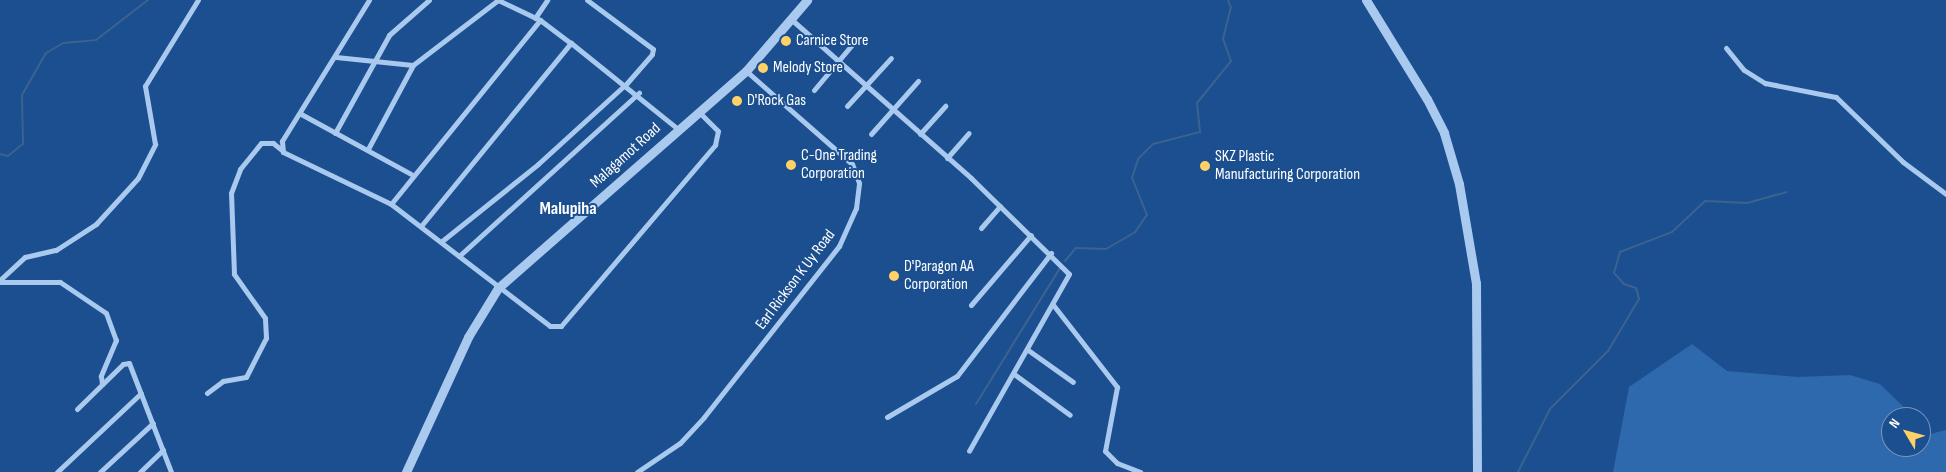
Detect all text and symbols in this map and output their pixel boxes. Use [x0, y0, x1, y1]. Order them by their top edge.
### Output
place label: Carnice Store [796, 31, 868, 51]
marker: Carnice Store [780, 35, 792, 47]
place label: Melody Store [773, 58, 843, 78]
marker: Melody Store [757, 62, 769, 74]
place label: D'Rock Gas [747, 91, 806, 111]
marker: D'Rock Gas [731, 95, 743, 107]
street label: Malagamot Road [587, 119, 665, 193]
place label: C-One Trading Corporation [801, 146, 877, 184]
place label: SKZ Plastic Manufacturing Corporation [1215, 147, 1360, 185]
marker: C-One Trading Corporation [785, 159, 797, 171]
marker: SKZ Plastic Manufacturing Corporation [1199, 160, 1211, 172]
district label: Malupiha [539, 198, 597, 220]
street label: Earl Rickson K Uy Road [752, 226, 840, 334]
place label: D'Paragon AA Corporation [904, 257, 974, 295]
marker: D'Paragon AA Corporation [888, 270, 900, 282]
north arrow [1881, 407, 1931, 457]
text: N [1885, 415, 1903, 431]

